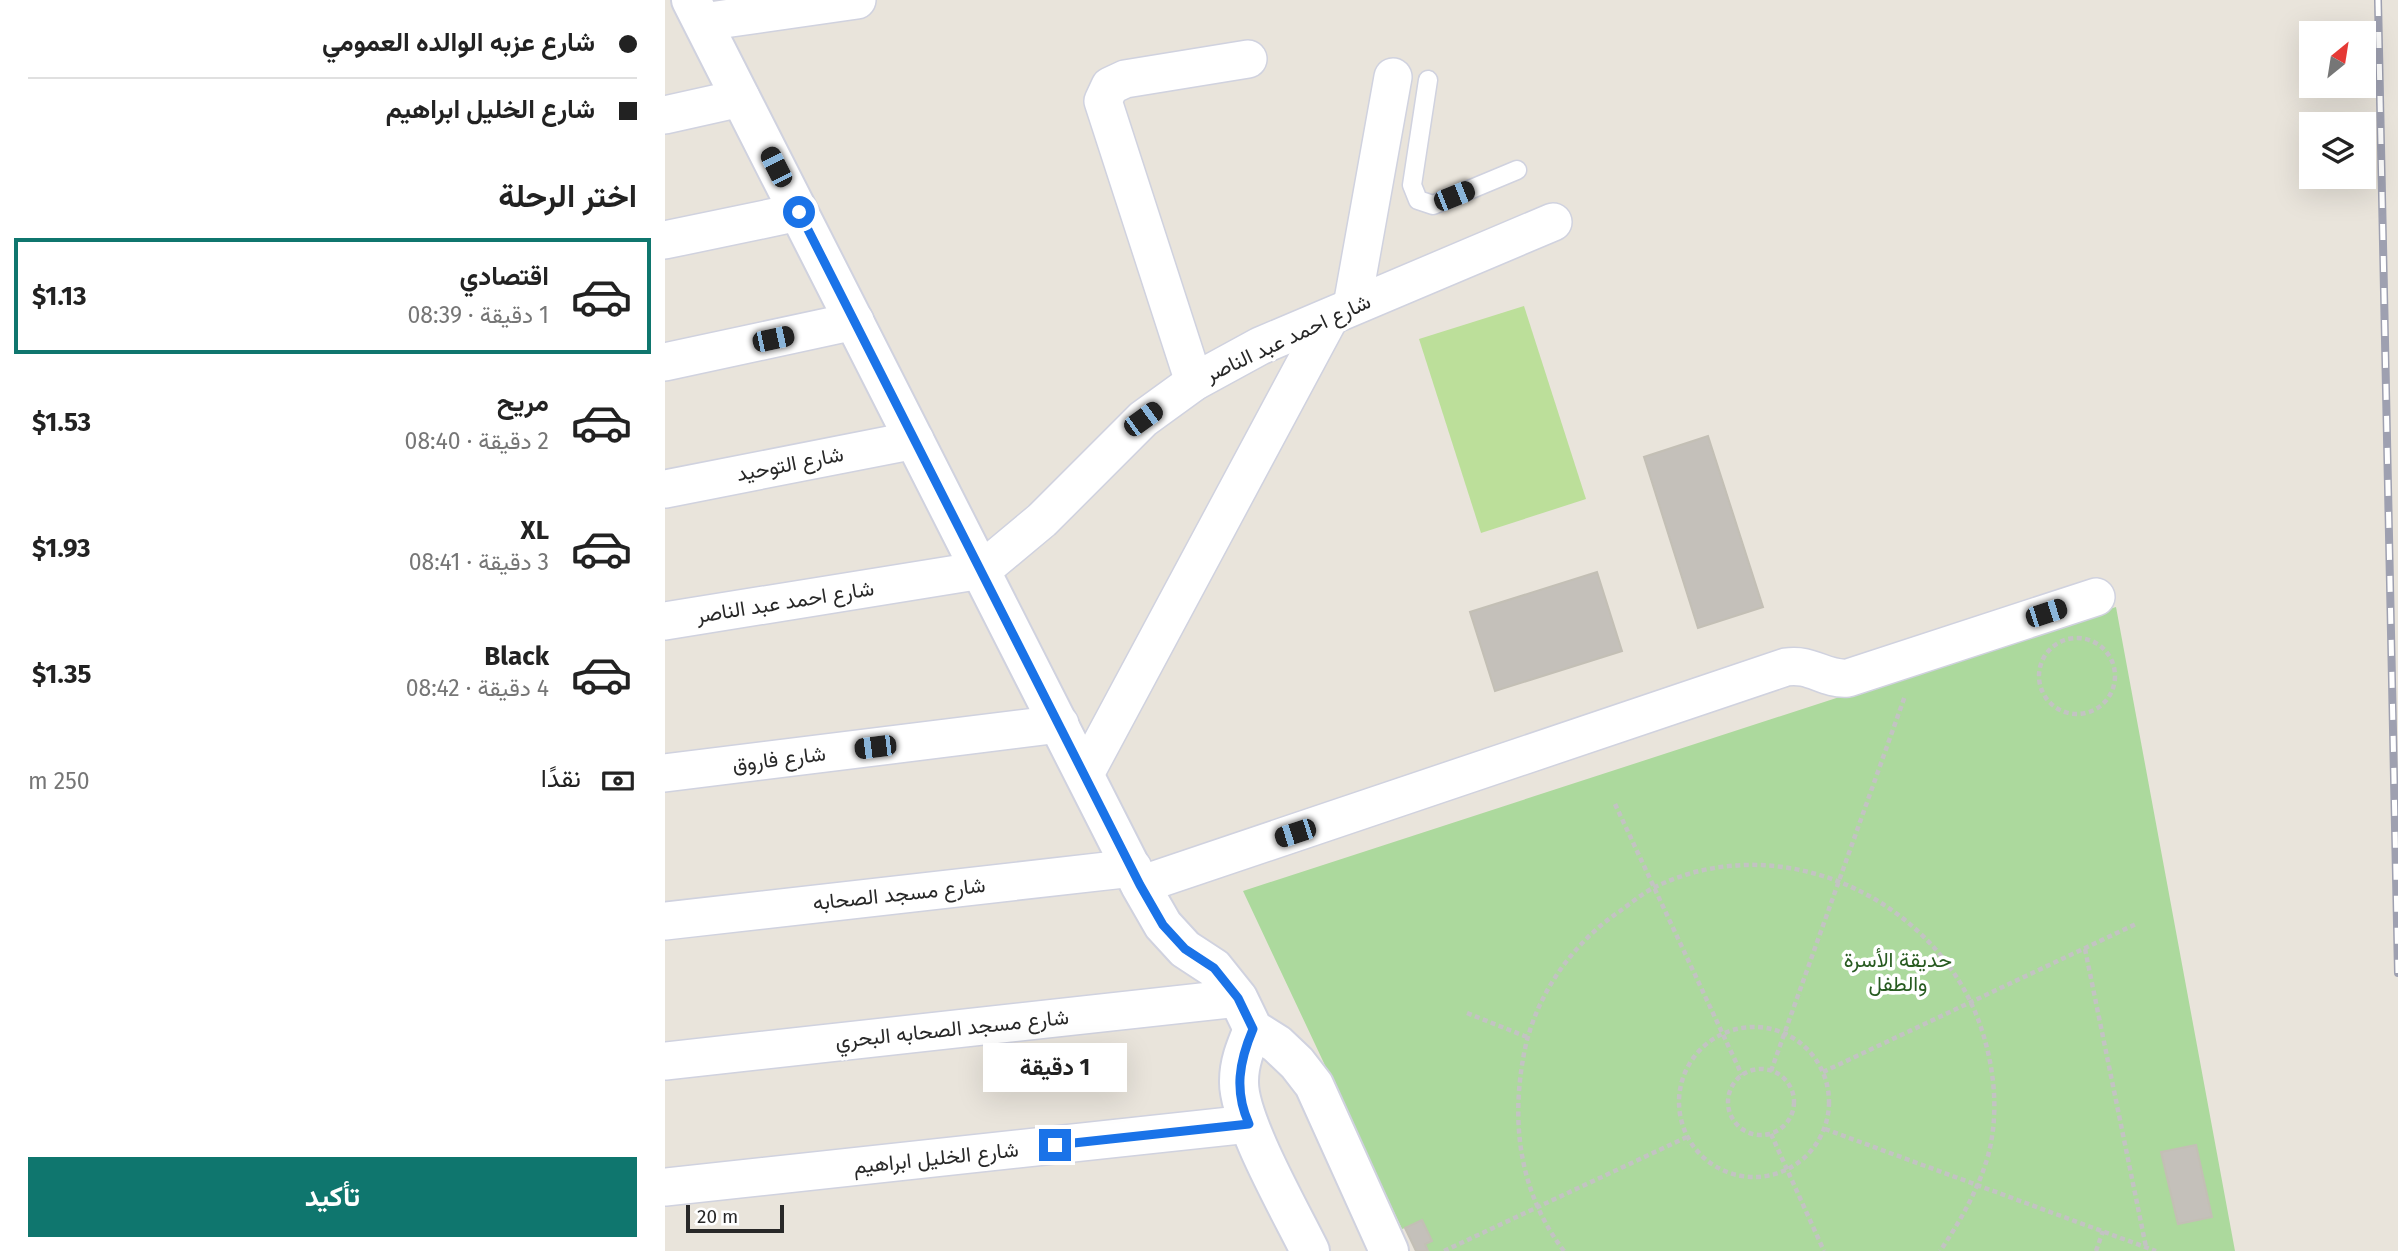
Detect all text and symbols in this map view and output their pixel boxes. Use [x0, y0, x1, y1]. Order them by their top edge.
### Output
north arrow [2299, 21, 2377, 98]
map controls [2299, 21, 2376, 189]
text: شارع عزبه الوالده العمومي [322, 27, 595, 58]
text: شارع الخليل ابراهيم [386, 94, 595, 125]
button: layers [2299, 112, 2376, 189]
car [758, 144, 795, 190]
text: اختر الرحلة [498, 177, 637, 215]
car [1431, 178, 1478, 214]
route start [783, 196, 815, 228]
text: اقتصادي [460, 261, 549, 292]
icon: car [570, 265, 633, 328]
text: $1.13 [32, 281, 87, 312]
street label: شارع احمد عبد الناصر [1200, 288, 1375, 389]
text: 1 دقيقة · 08:39 [407, 301, 549, 329]
car [751, 324, 796, 354]
text: مريح [497, 387, 549, 418]
icon: car [570, 391, 633, 454]
car [1120, 398, 1167, 440]
text: $1.53 [32, 407, 91, 438]
text: 2 دقيقة · 08:40 [405, 427, 549, 455]
street label: شارع التوحيد [734, 441, 846, 488]
text: XL [521, 515, 549, 546]
icon: car [570, 517, 633, 580]
text: $1.93 [32, 533, 91, 564]
text: 3 دقيقة · 08:41 [409, 548, 549, 576]
street label: شارع احمد عبد الناصر [693, 575, 876, 630]
car [2023, 597, 2070, 629]
text: Black [484, 641, 549, 672]
icon: car [570, 643, 633, 706]
text: $1.35 [32, 659, 92, 690]
text: 4 دقيقة · 08:42 [406, 674, 549, 702]
car [853, 734, 898, 760]
street label: شارع فاروق [731, 740, 827, 779]
icon: cash [599, 762, 637, 800]
text: نقدًا [541, 763, 581, 794]
text: 250 m [28, 767, 90, 795]
car [1272, 817, 1319, 849]
street label: شارع مسجد الصحابه [811, 872, 987, 917]
park label: حديقة الأسرة والطفل [1844, 947, 1952, 997]
street label: شارع مسجد الصحابه البحري [834, 1004, 1070, 1058]
callout: 1 دقيقة [983, 1044, 1127, 1092]
text: 1 دقيقة [1020, 1053, 1090, 1081]
route end [1039, 1129, 1071, 1161]
street label: شارع الخليل ابراهيم [852, 1136, 1020, 1181]
button: تأكيد [28, 1157, 637, 1237]
scale bar [686, 1202, 784, 1234]
text: 20 m [697, 1205, 738, 1228]

